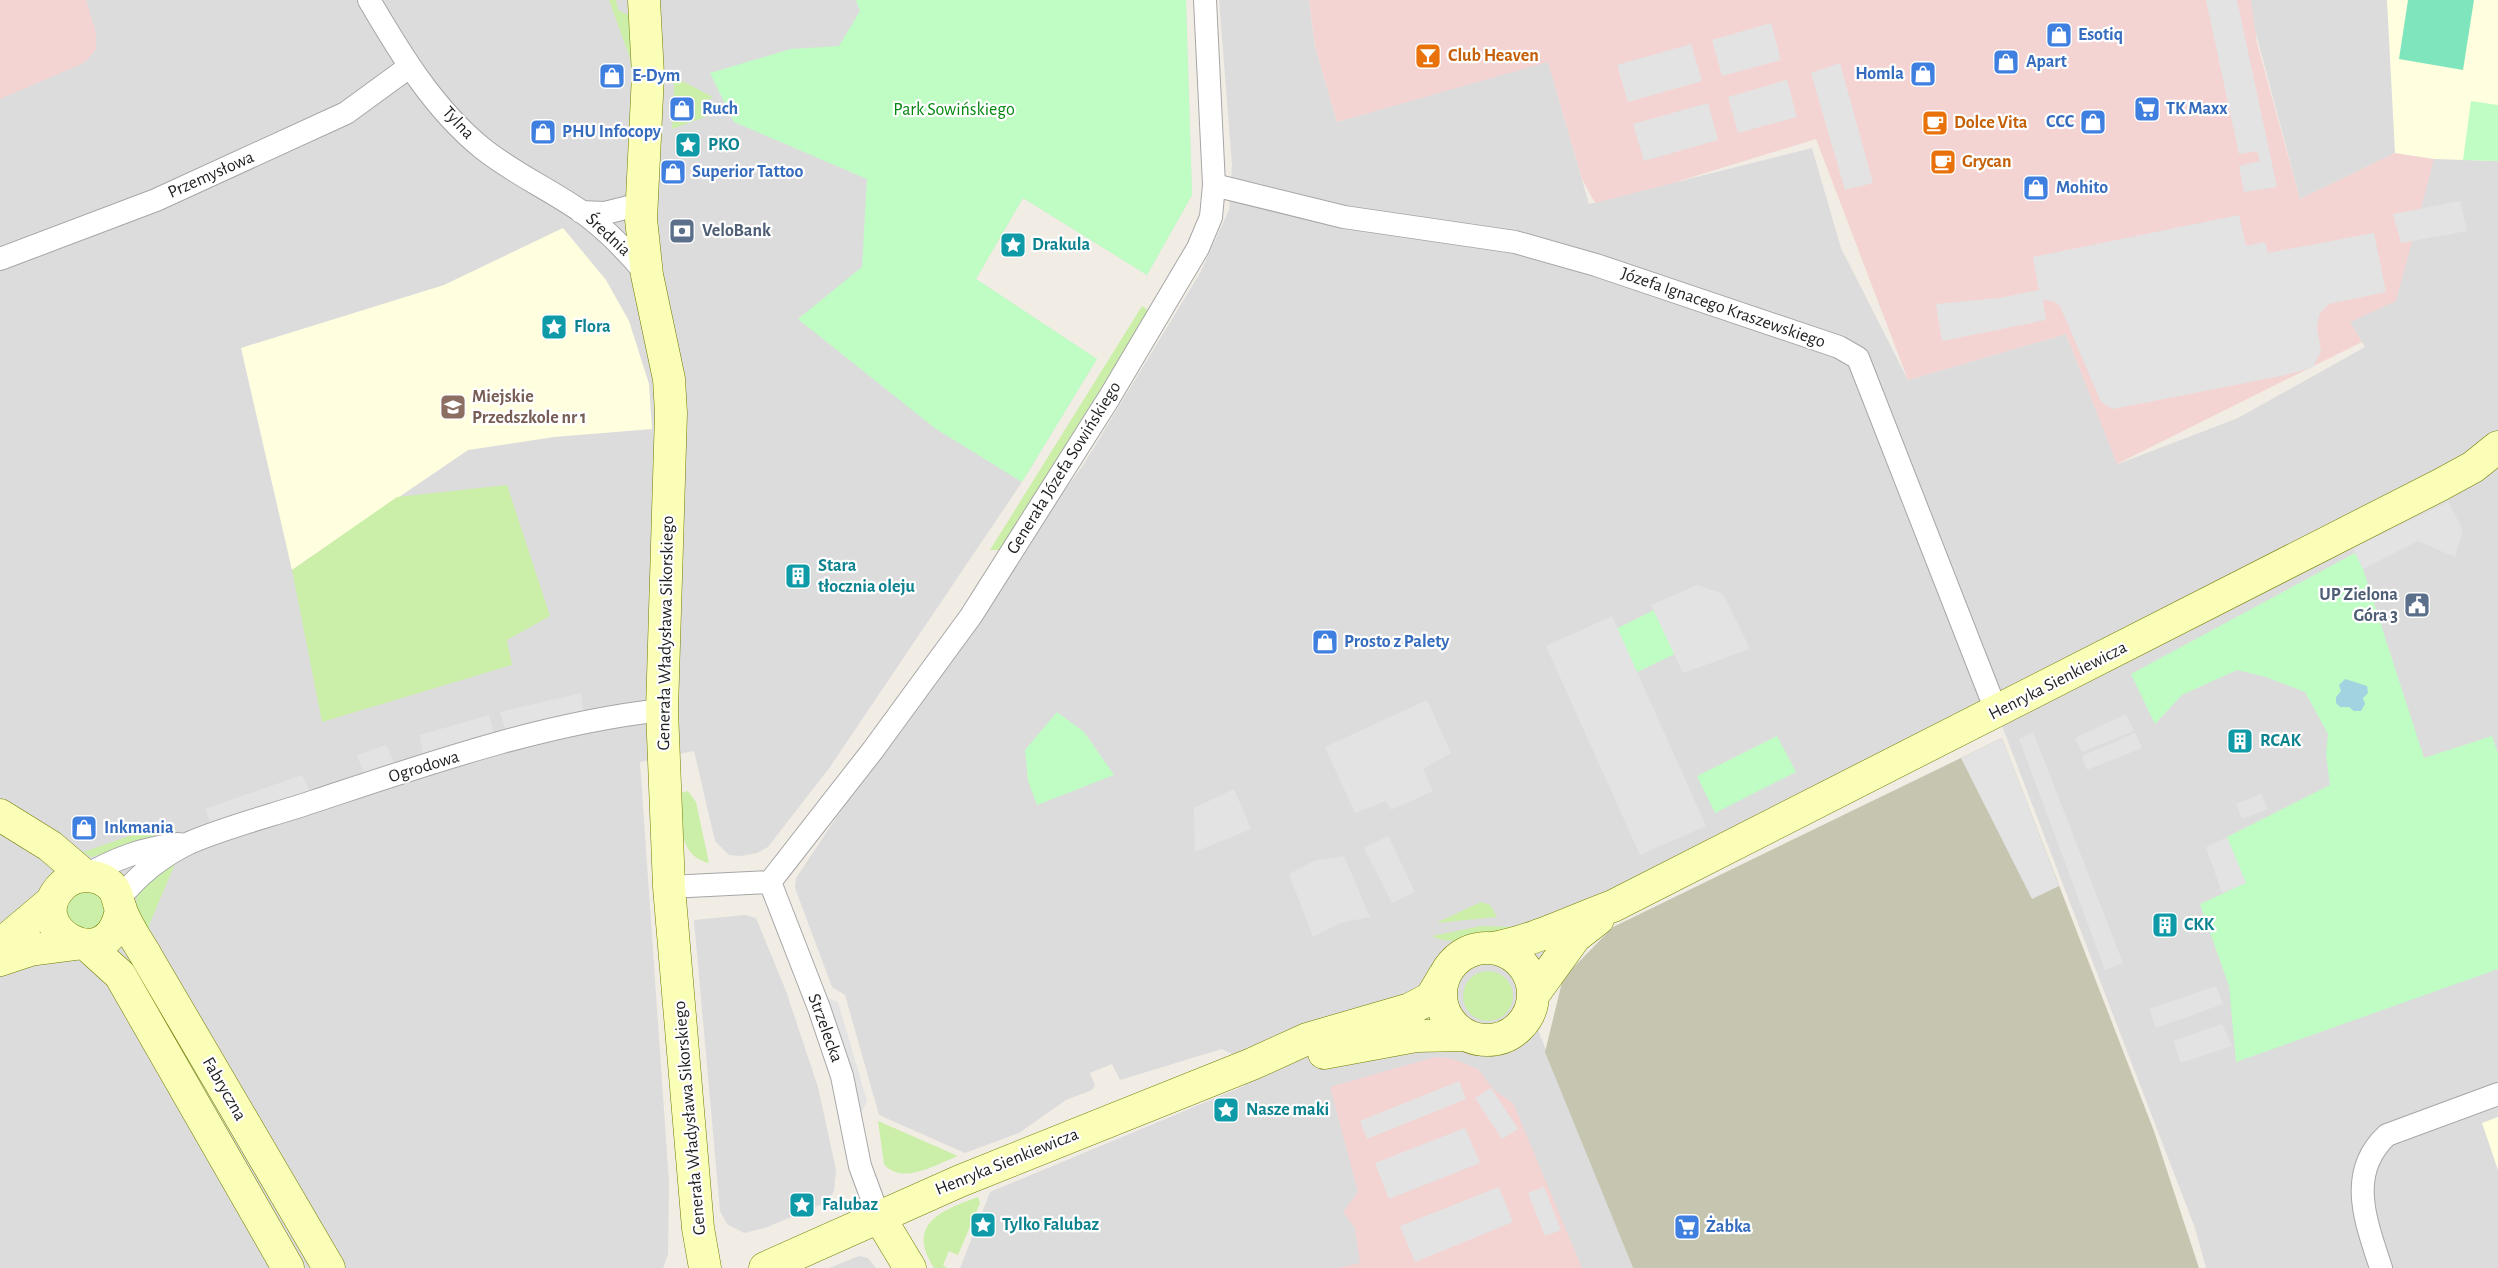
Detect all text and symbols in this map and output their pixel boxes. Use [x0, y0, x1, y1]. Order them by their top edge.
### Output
shop icon: Esotiq [2044, 20, 2074, 50]
place label: Esotiq [2078, 26, 2123, 44]
bar icon: Club Heaven [1413, 41, 1443, 71]
place label: Club Heaven [1448, 47, 1539, 65]
shop icon: Apart [1991, 47, 2021, 77]
place label: Apart [2026, 53, 2067, 71]
shop icon: Homla [1908, 59, 1938, 89]
shop icon: E-Dym [597, 61, 627, 91]
place label: Homla [1855, 65, 1904, 83]
place label: E-Dym [632, 67, 680, 85]
shop icon: Ruch [667, 94, 697, 124]
supermarket icon: TK Maxx [2132, 94, 2162, 124]
place label: Ruch [702, 100, 738, 118]
place label: TK Maxx [2166, 100, 2228, 118]
park label: Park Sowińskiego [893, 101, 1015, 119]
street label: Tylna [439, 103, 477, 143]
shop icon: CCC [2078, 107, 2108, 137]
cafe icon: Dolce Vita [1920, 108, 1950, 138]
place label: CCC [2046, 113, 2075, 131]
place label: Dolce Vita [1954, 114, 2028, 132]
shop icon: PHU Infocopy [528, 117, 558, 147]
place label: PHU Infocopy [562, 123, 662, 141]
place icon: PKO [673, 130, 703, 160]
place label: PKO [708, 136, 740, 154]
cafe icon: Grycan [1928, 147, 1958, 177]
street label: Przemysłowa [165, 148, 257, 202]
place label: Grycan [1962, 153, 2011, 171]
shop icon: Superior Tattoo [658, 157, 688, 187]
place label: Superior Tattoo [692, 163, 803, 181]
shop icon: Mohito [2021, 173, 2051, 203]
place label: Mohito [2056, 179, 2108, 197]
street label: Średnia [582, 208, 636, 260]
bank icon: VeloBank [667, 216, 697, 246]
place label: VeloBank [702, 222, 771, 240]
place icon: Drakula [998, 230, 1028, 260]
place label: Drakula [1032, 236, 1090, 254]
street label: Józefa Ignacego Kraszewskiego [1618, 264, 1828, 352]
place icon: Flora [539, 312, 569, 342]
place label: Flora [574, 318, 611, 336]
street label: Generała Józefa Sowińskiego [1004, 378, 1125, 557]
place label: Miejskie Przedszkole nr 1 [472, 388, 586, 427]
school or university icon: Miejskie Przedszkole nr 1 [438, 392, 468, 422]
street label: Generała Władysława Sikorskiego [655, 515, 677, 751]
place label: Stara tłocznia oleju [818, 557, 916, 596]
building icon: Stara tłocznia oleju [783, 561, 813, 591]
place label: UP Zielona Góra 3 [2319, 586, 2398, 625]
public building icon: UP Zielona Góra 3 [2402, 590, 2432, 620]
shop icon: Prosto z Palety [1310, 627, 1340, 657]
place label: Prosto z Palety [1344, 633, 1450, 651]
street label: Henryka Sienkiewicza [1986, 638, 2130, 724]
building icon: RCAK [2225, 726, 2255, 756]
place label: RCAK [2260, 732, 2301, 750]
street label: Ogrodowa [387, 748, 461, 786]
shop icon: Inkmania [69, 813, 99, 843]
place label: Inkmania [104, 819, 174, 837]
building icon: CKK [2150, 910, 2180, 940]
place label: CKK [2184, 916, 2215, 934]
street label: Strzelecka [804, 991, 846, 1065]
street label: Generała Władysława Sikorskiego [671, 1000, 709, 1236]
street label: Fabryczna [199, 1054, 249, 1124]
place icon: Nasze maki [1211, 1095, 1241, 1125]
place label: Nasze maki [1246, 1101, 1329, 1119]
street label: Henryka Sienkiewicza [933, 1125, 1081, 1199]
place icon: Falubaz [787, 1190, 817, 1220]
place label: Falubaz [822, 1196, 879, 1214]
place icon: Tylko Falubaz [968, 1210, 998, 1240]
supermarket icon: Żabka [1672, 1212, 1702, 1242]
place label: Żabka [1706, 1215, 1752, 1236]
place label: Tylko Falubaz [1002, 1216, 1100, 1234]

